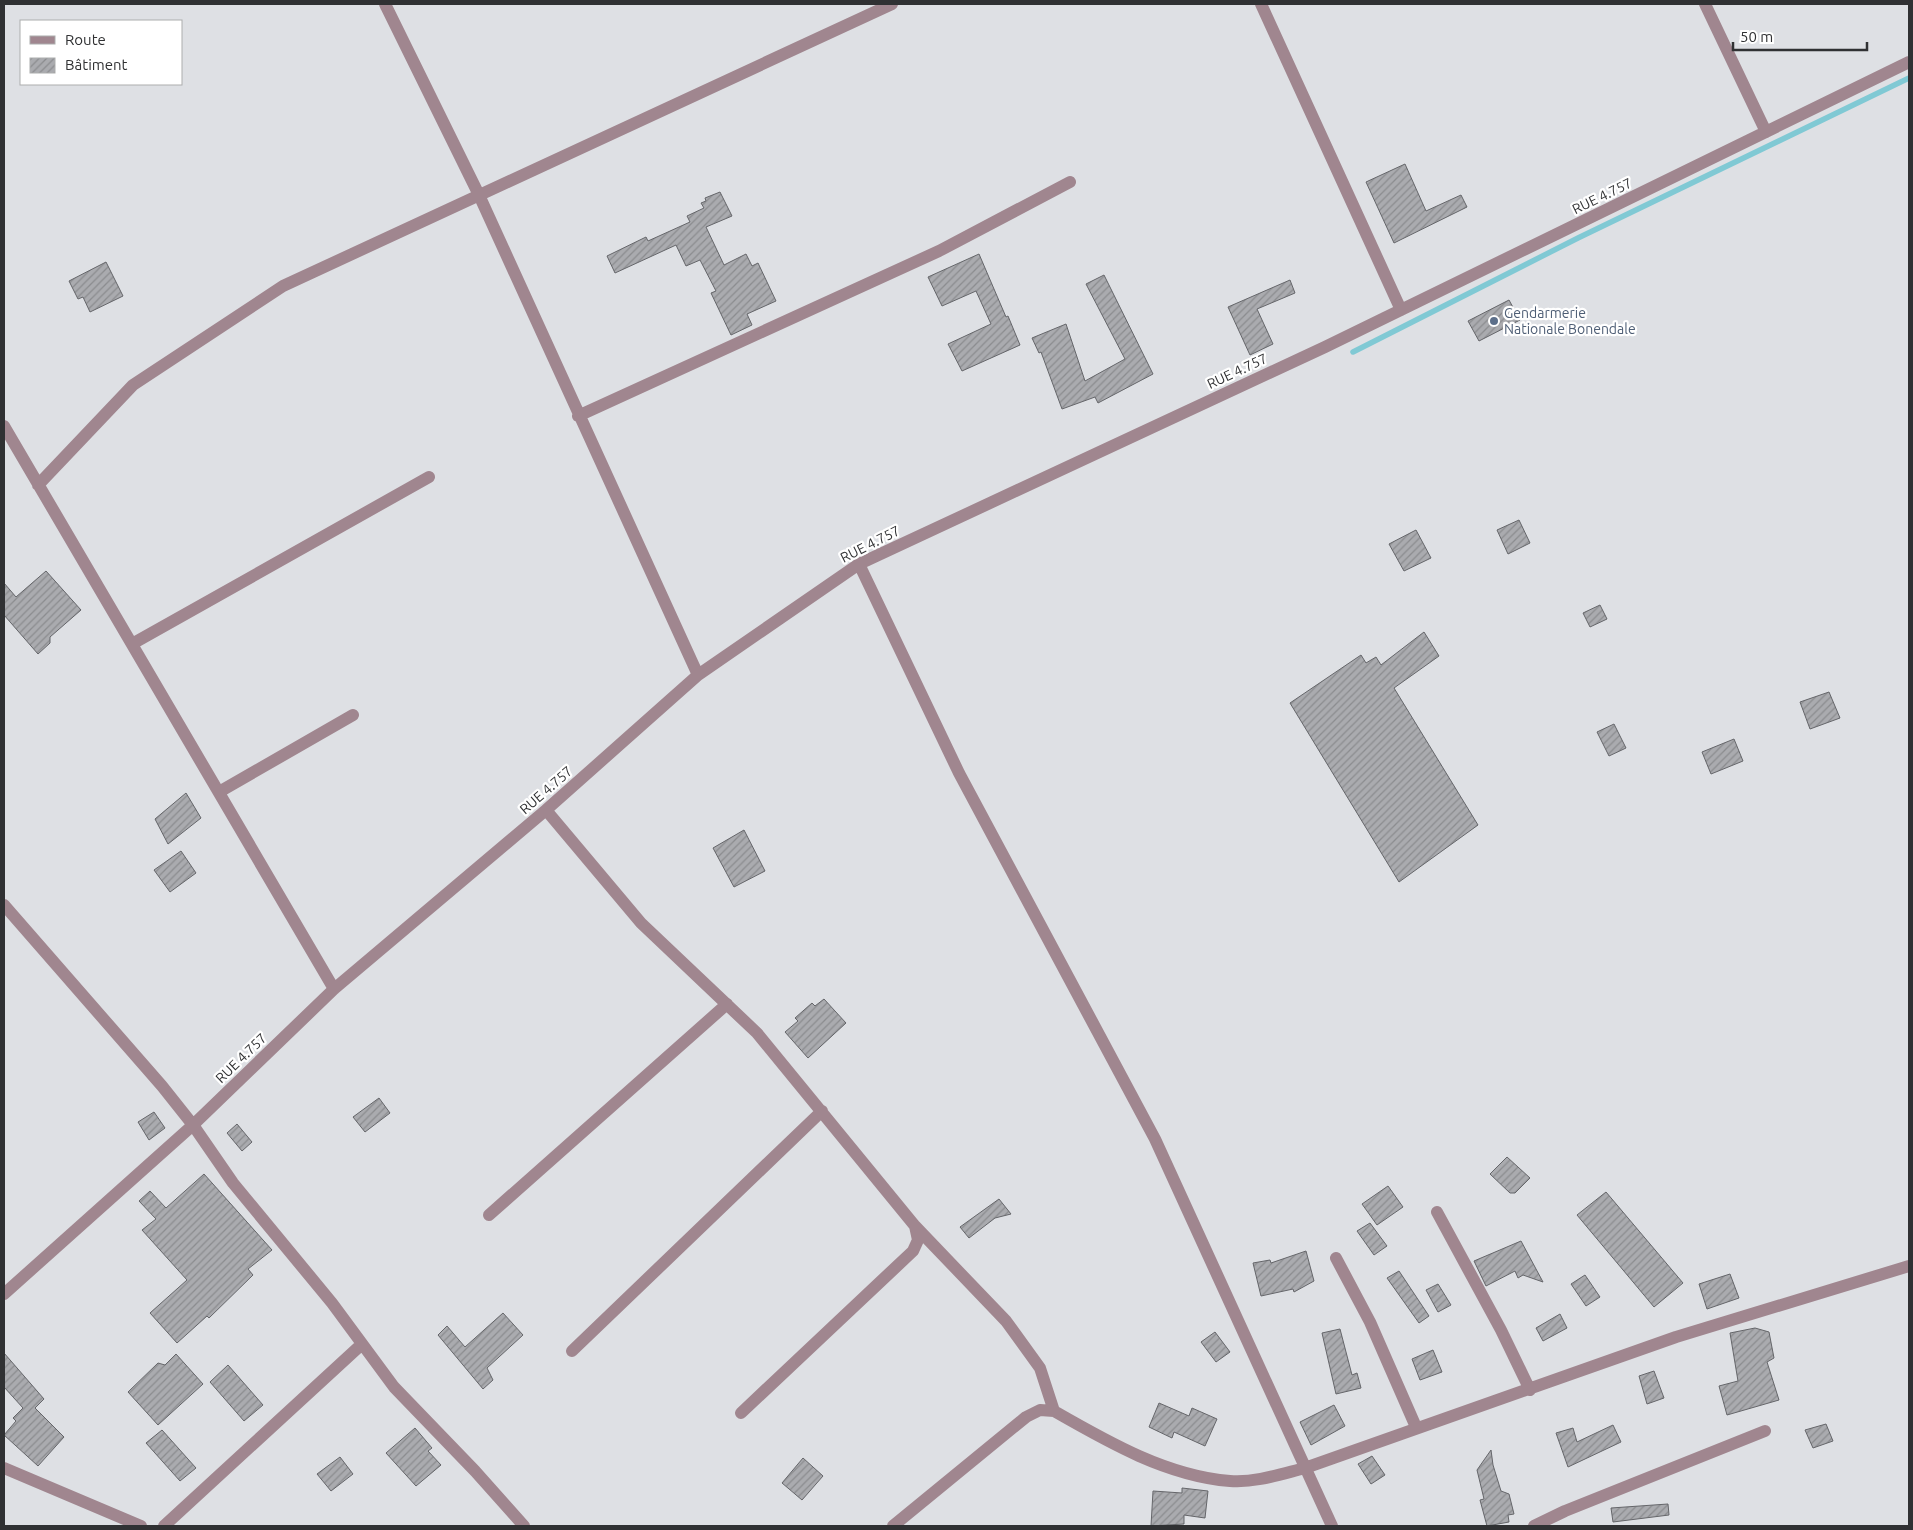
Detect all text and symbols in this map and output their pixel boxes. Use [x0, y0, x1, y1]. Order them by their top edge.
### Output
legend [20, 20, 182, 85]
scale bar [1733, 20, 1867, 52]
text: 50 m [1740, 28, 1773, 45]
text: Route [65, 31, 106, 48]
text: Bâtiment [65, 56, 128, 73]
street label: RUE 4.757 [1570, 175, 1634, 217]
place label: Gendarmerie Nationale Bonendale [1504, 305, 1636, 337]
marker: Gendarmerie Nationale Bonendale [1488, 315, 1500, 327]
street label: RUE 4.757 [1204, 350, 1270, 392]
street label: RUE 4.757 [838, 522, 902, 566]
street label: RUE 4.757 [516, 763, 576, 817]
street label: RUE 4.757 [212, 1030, 270, 1086]

